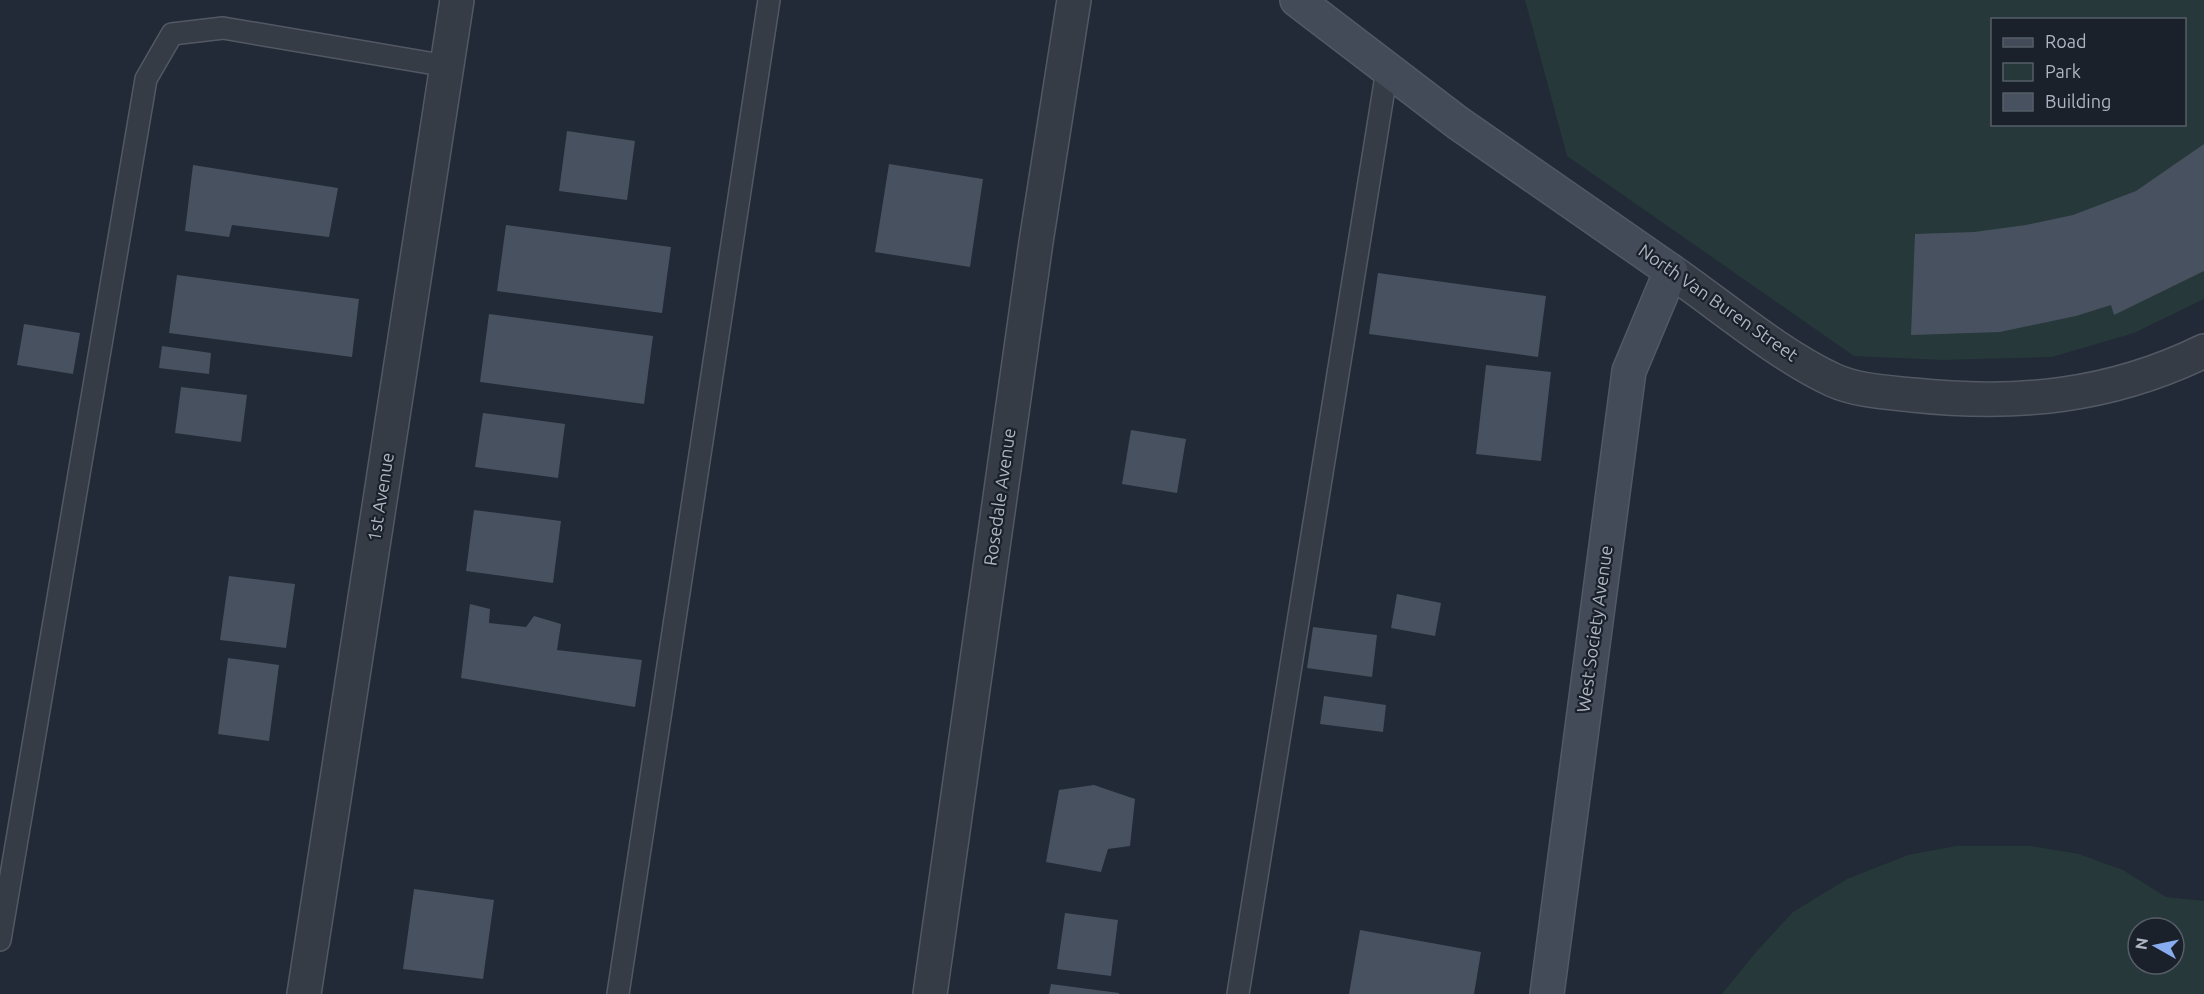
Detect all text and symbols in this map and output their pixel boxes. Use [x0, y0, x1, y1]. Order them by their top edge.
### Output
legend [1991, 18, 2186, 126]
text: Road [2045, 31, 2087, 51]
text: Park [2045, 61, 2081, 81]
text: Building [2045, 91, 2111, 111]
street label: North Van Buren Street [1635, 240, 1802, 365]
street label: Rosedale Avenue [979, 427, 1019, 567]
street label: 1st Avenue [363, 451, 397, 543]
street label: West Society Avenue [1572, 544, 1616, 714]
north arrow [2126, 916, 2186, 976]
text: N [2131, 936, 2151, 951]

